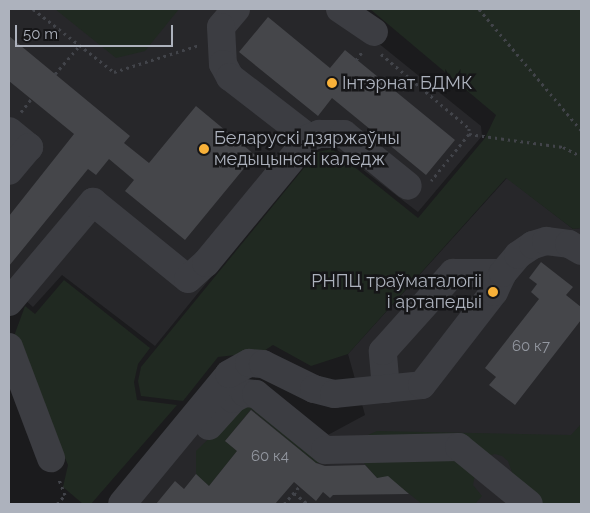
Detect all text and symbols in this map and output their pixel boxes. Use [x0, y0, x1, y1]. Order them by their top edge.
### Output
scale bar [18, 15, 175, 47]
text: 50 m [23, 25, 58, 43]
place label: Інтэрнат БДМК [342, 72, 472, 94]
marker: Інтэрнат БДМК [326, 77, 338, 89]
place label: Беларускі дзяржаўны медыцынскі каледж [214, 128, 400, 170]
marker: Беларускі дзяржаўны медыцынскі каледж [198, 143, 210, 155]
place label: РНПЦ траўматалогіі і артапедыі [311, 271, 482, 314]
marker: РНПЦ траўматалогіі і артапедыі [486, 285, 500, 299]
house number: 60 к7 [512, 338, 550, 356]
house number: 60 к4 [251, 448, 289, 466]

